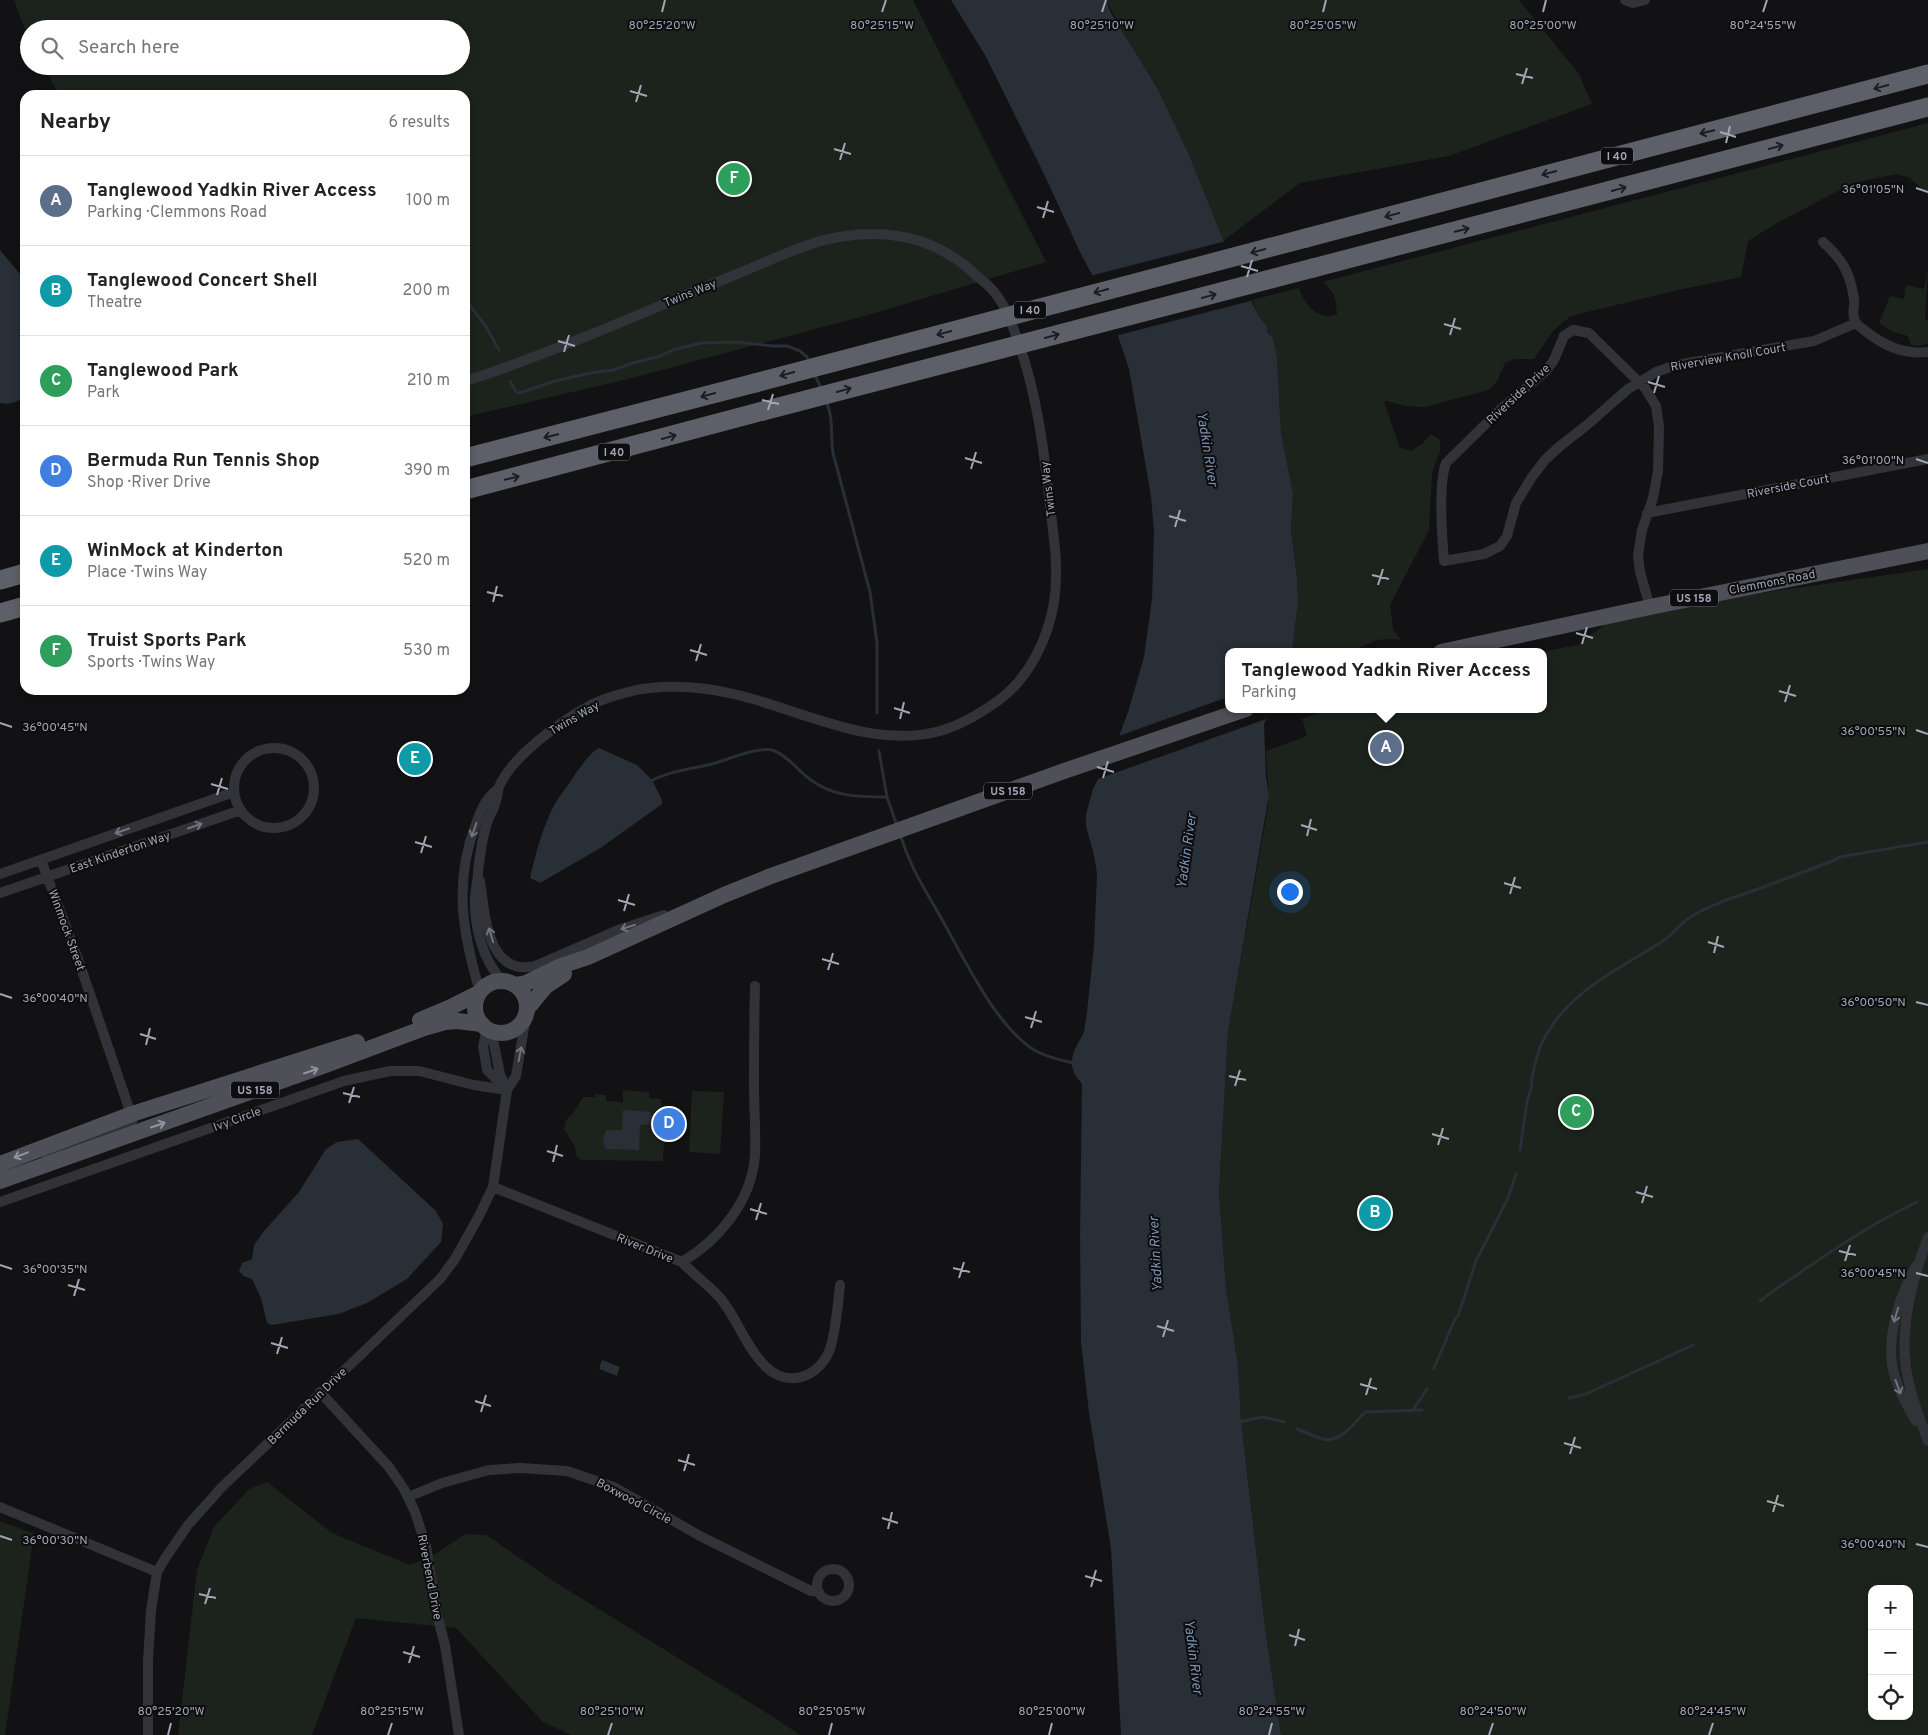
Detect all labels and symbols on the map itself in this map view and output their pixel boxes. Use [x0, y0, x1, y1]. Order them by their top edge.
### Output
text: 80°25'20"W [628, 18, 696, 34]
text: 80°25'15"W [850, 18, 914, 34]
text: 80°25'10"W [1070, 18, 1134, 34]
text: 80°25'05"W [1289, 18, 1357, 34]
text: 80°25'00"W [1509, 18, 1577, 34]
text: 80°24'55"W [1730, 18, 1796, 34]
one-way arrow [1873, 83, 1889, 92]
one-way arrow [1699, 128, 1715, 138]
one-way arrow [1768, 142, 1784, 152]
road number: I 40 [1601, 148, 1633, 164]
pin: F [718, 160, 750, 198]
one-way arrow [1542, 169, 1558, 178]
text: 36°01'05"N [1842, 182, 1904, 198]
one-way arrow [1611, 184, 1627, 193]
one-way arrow [1385, 211, 1401, 220]
one-way arrow [1453, 224, 1469, 234]
one-way arrow [1251, 246, 1267, 256]
street label: Twins Way [662, 276, 719, 312]
one-way arrow [1093, 287, 1109, 297]
one-way arrow [1201, 291, 1217, 300]
road number: I 40 [1014, 302, 1046, 318]
one-way arrow [936, 329, 952, 338]
one-way arrow [1043, 331, 1059, 341]
street label: Riverview Knoll Court [1669, 340, 1787, 376]
street label: Riverside Drive [1483, 361, 1554, 428]
one-way arrow [779, 370, 795, 379]
one-way arrow [835, 385, 851, 394]
one-way arrow [700, 391, 716, 400]
water label: Yadkin River [1192, 411, 1221, 489]
one-way arrow [543, 431, 559, 441]
one-way arrow [661, 432, 677, 441]
road number: I 40 [598, 444, 630, 461]
text: 36°01'00"N [1842, 453, 1904, 469]
street label: Twins Way [1038, 460, 1060, 517]
street label: Riverside Court [1746, 471, 1831, 503]
one-way arrow [504, 473, 520, 482]
street label: Clemmons Road [1728, 567, 1817, 599]
road number: US 158 [1670, 590, 1718, 606]
street label: Twins Way [546, 698, 603, 740]
text: 36°00'45"N [22, 720, 88, 736]
text: 36°00'55"N [1840, 724, 1906, 740]
pin: A [1370, 729, 1402, 767]
pin: E [399, 740, 431, 778]
road number: US 158 [984, 782, 1032, 799]
water label: Yadkin River [1174, 811, 1201, 890]
one-way arrow [187, 821, 202, 830]
one-way arrow [469, 822, 478, 837]
one-way arrow [115, 827, 131, 836]
street label: East Kinderton Way [68, 828, 173, 878]
your location [1277, 879, 1303, 905]
street label: Winmock Street [44, 887, 88, 973]
one-way arrow [620, 922, 636, 932]
one-way arrow [485, 928, 495, 944]
text: 36°00'40"N [22, 991, 88, 1007]
text: 36°00'50"N [1840, 995, 1906, 1011]
one-way arrow [516, 1047, 525, 1063]
one-way arrow [303, 1065, 319, 1075]
road number: US 158 [231, 1082, 279, 1098]
pin: C [1560, 1093, 1592, 1131]
street label: Ivy Circle [211, 1104, 263, 1136]
pin: D [653, 1105, 685, 1143]
one-way arrow [150, 1119, 166, 1129]
one-way arrow [14, 1151, 29, 1161]
pin: B [1359, 1194, 1391, 1232]
water label: Yadkin River [1146, 1214, 1167, 1292]
street label: River Drive [614, 1230, 675, 1268]
text: 36°00'35"N [22, 1262, 88, 1278]
text: 36°00'45"N [1840, 1266, 1906, 1282]
one-way arrow [1891, 1307, 1900, 1323]
street label: Bermuda Run Drive [265, 1365, 351, 1449]
one-way arrow [1894, 1379, 1903, 1394]
street label: Boxwood Circle [593, 1475, 674, 1528]
text: 36°00'30"N [22, 1533, 88, 1549]
street label: Riverbend Drive [413, 1533, 445, 1621]
text: 36°00'40"N [1840, 1537, 1906, 1553]
water label: Yadkin River [1179, 1619, 1206, 1697]
text: 80°25'20"W [137, 1704, 205, 1720]
text: 80°25'15"W [360, 1704, 424, 1720]
text: 80°25'10"W [580, 1704, 644, 1720]
text: 80°25'05"W [798, 1704, 866, 1720]
text: 80°25'00"W [1018, 1704, 1086, 1720]
text: 80°24'55"W [1239, 1704, 1305, 1720]
text: 80°24'50"W [1459, 1704, 1527, 1720]
text: 80°24'45"W [1680, 1704, 1746, 1720]

